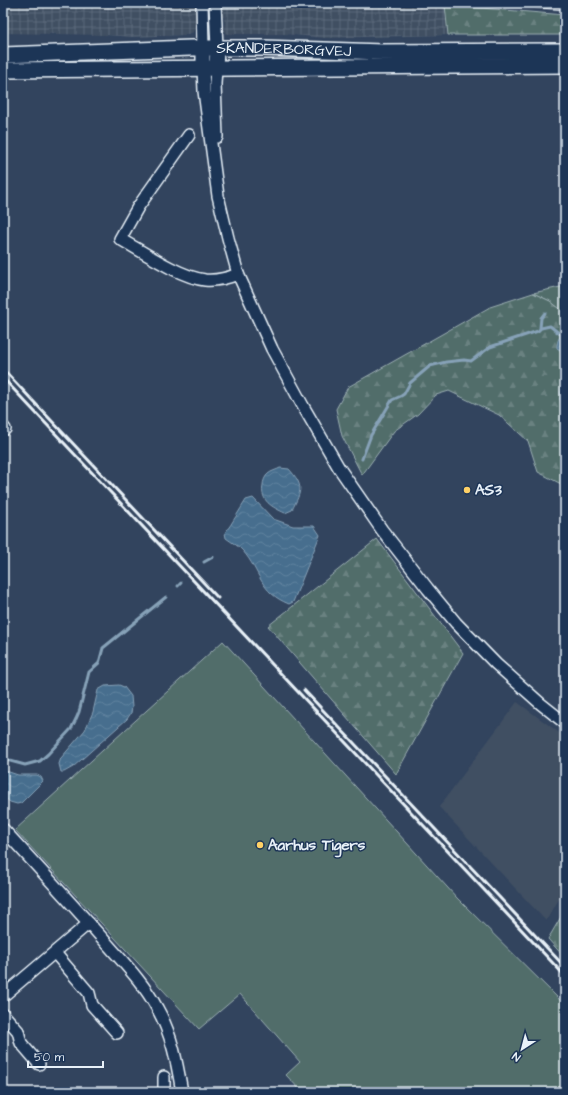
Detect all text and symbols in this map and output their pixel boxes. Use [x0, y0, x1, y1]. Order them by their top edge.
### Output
street label: SKANDERBORGVEJ [216, 37, 352, 61]
place label: AS3 [475, 480, 502, 501]
marker: AS3 [462, 485, 472, 495]
place label: Aarhus Tigers [268, 835, 366, 858]
marker: Aarhus Tigers [255, 840, 265, 850]
north arrow [502, 1029, 542, 1069]
scale bar [28, 1043, 103, 1069]
text: 50 m [34, 1049, 65, 1066]
text: N [509, 1049, 524, 1065]

